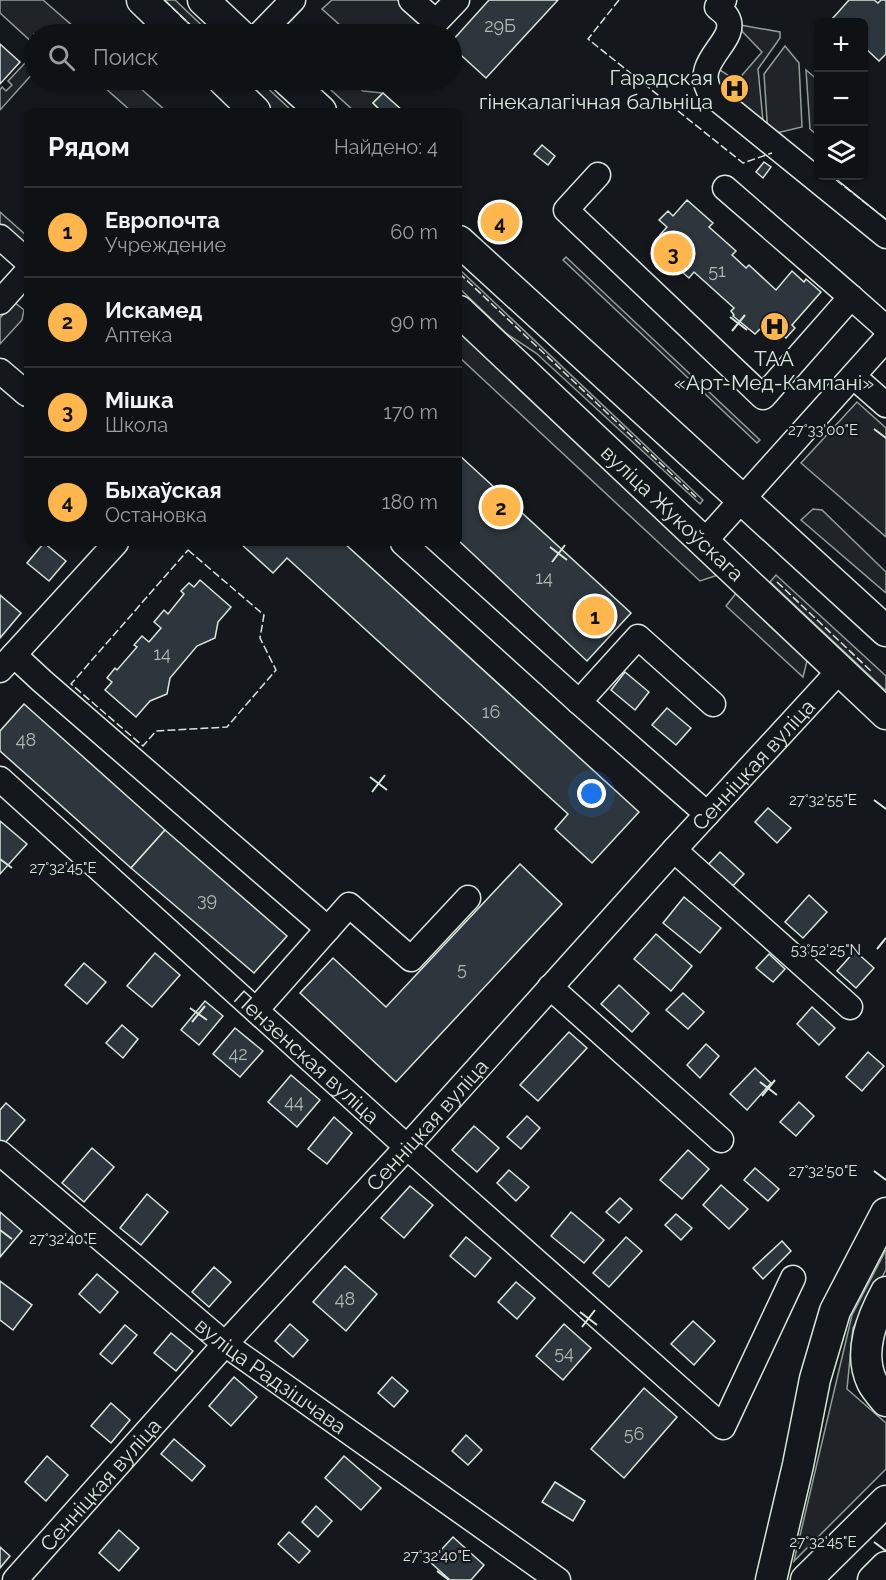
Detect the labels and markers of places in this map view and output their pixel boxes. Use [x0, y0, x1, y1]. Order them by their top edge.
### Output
place label: Гарадская гінекалагічная бальніца [479, 65, 713, 114]
hospital icon: Гарадская гінекалагічная бальніца [718, 73, 750, 105]
pin: 4 [480, 200, 520, 244]
pin: 3 [654, 230, 692, 276]
hospital icon: ТАА «Арт-Мед-Кампані» [758, 311, 790, 343]
place label: ТАА «Арт-Мед-Кампані» [674, 346, 874, 395]
pin: 2 [482, 484, 520, 530]
pin: 1 [576, 594, 614, 638]

